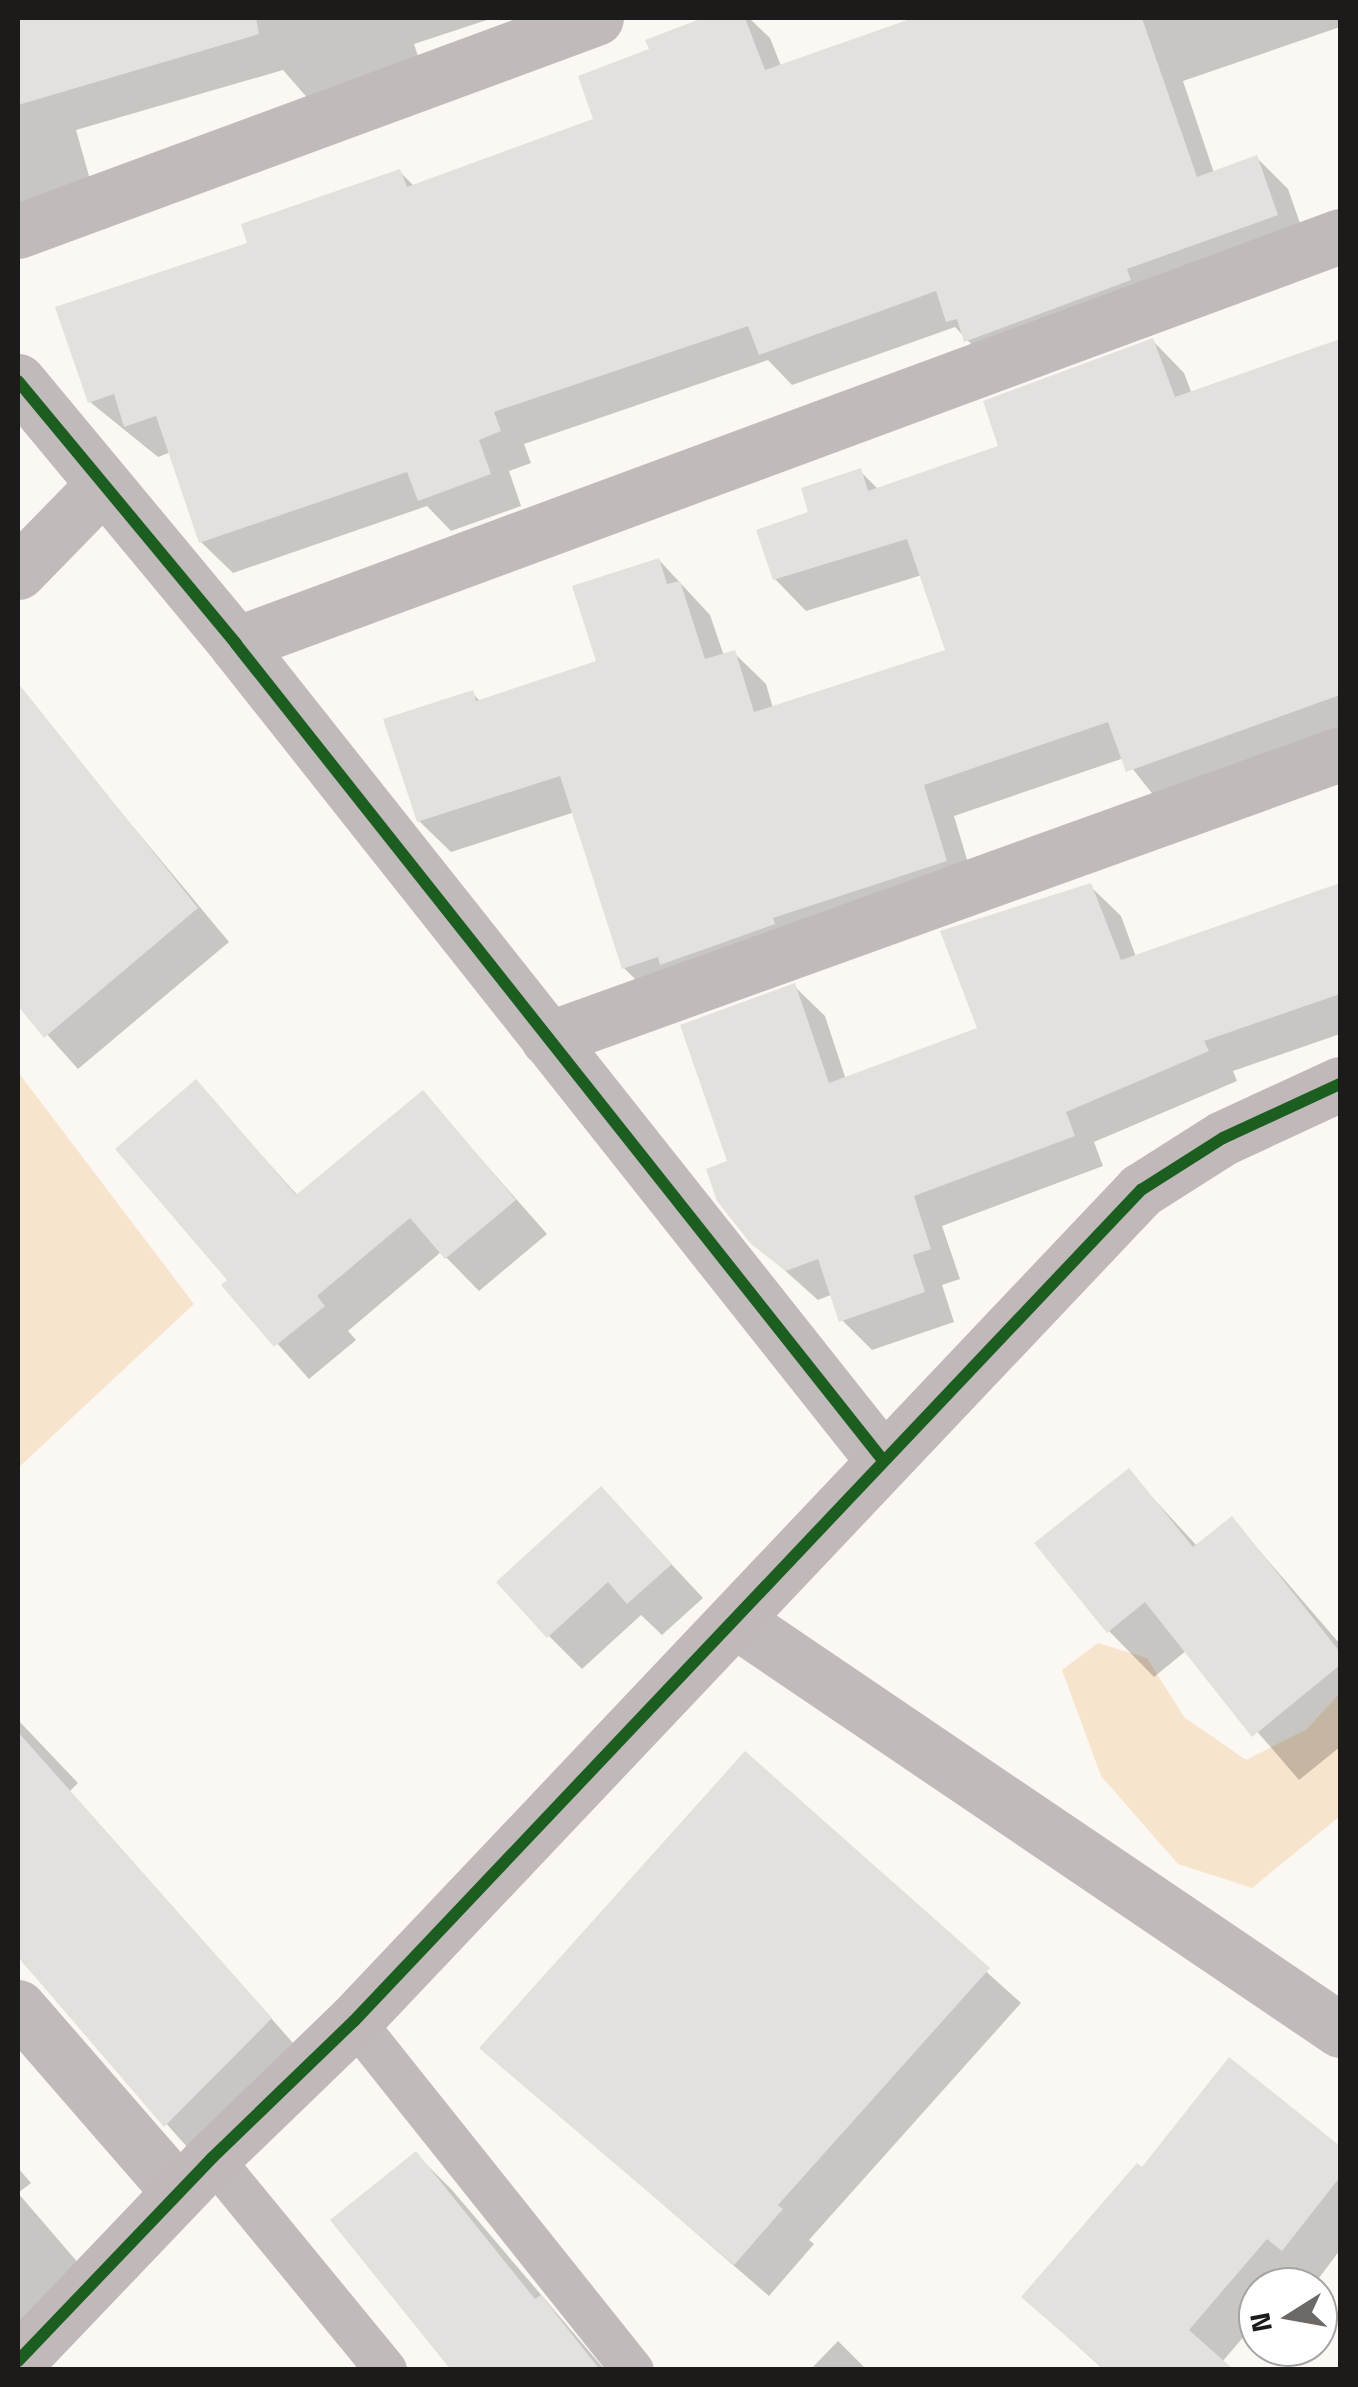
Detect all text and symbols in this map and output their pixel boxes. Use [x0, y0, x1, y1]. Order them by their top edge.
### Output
north arrow [1238, 2267, 1338, 2367]
text: N [1237, 2309, 1283, 2336]

